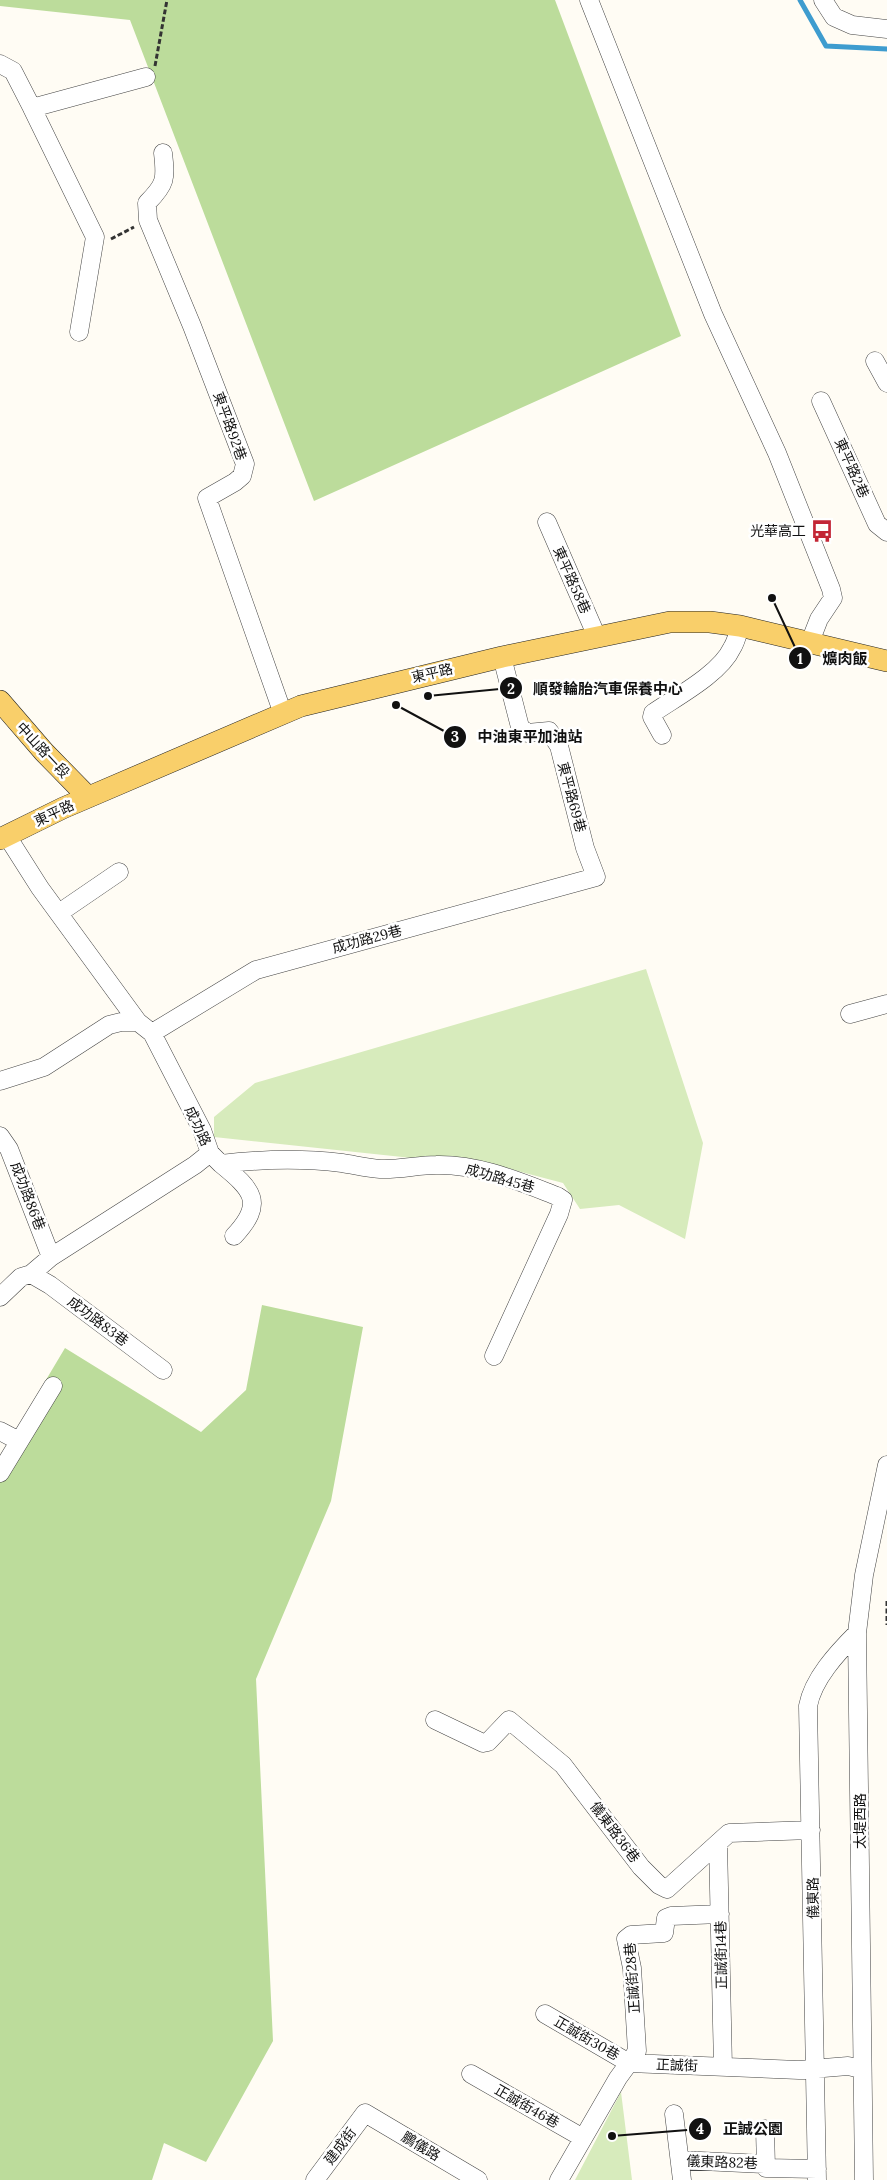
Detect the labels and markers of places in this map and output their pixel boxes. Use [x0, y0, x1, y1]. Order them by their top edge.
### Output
bus stop icon: 光華高工 [809, 518, 835, 544]
place label: 光華高工 [750, 522, 806, 540]
callout: 爌肉飯 [788, 643, 878, 673]
callout: 順發輪胎汽車保養中心 [498, 673, 693, 703]
callout: 中油東平加油站 [442, 722, 592, 752]
callout: 正誠公園 [688, 2114, 793, 2144]

